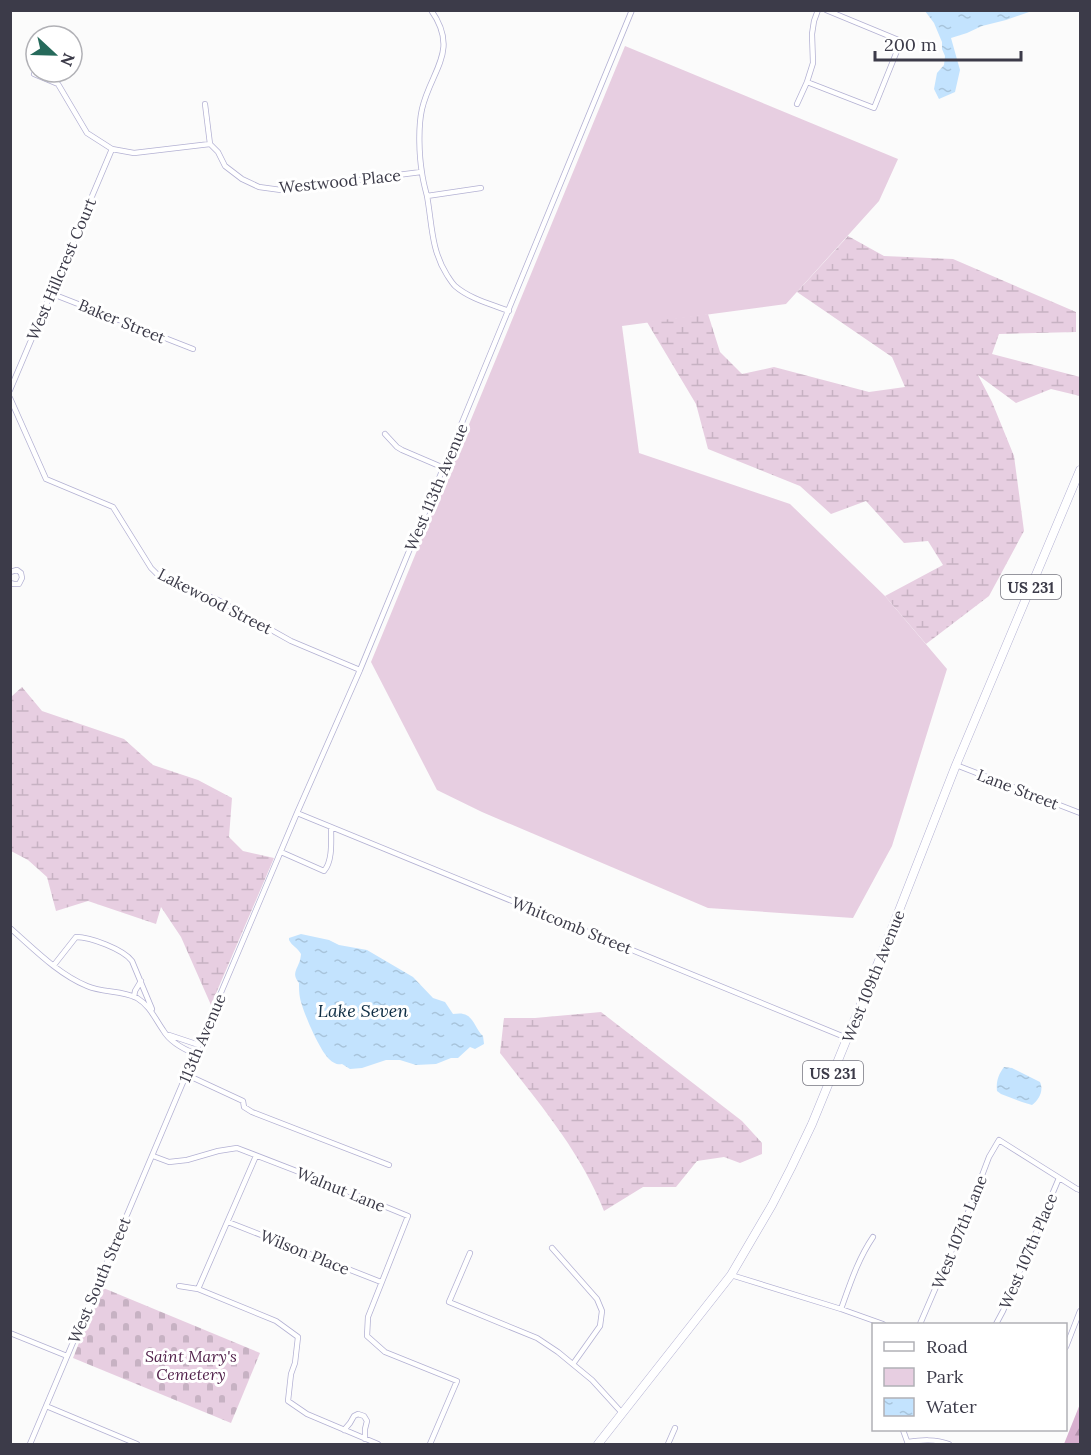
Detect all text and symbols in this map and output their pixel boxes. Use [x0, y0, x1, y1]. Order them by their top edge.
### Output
north arrow [24, 24, 84, 84]
scale bar [875, 24, 1020, 62]
text: 200 m [884, 33, 937, 56]
text: N [56, 50, 79, 69]
street label: Westwood Place [278, 165, 402, 197]
street label: West Hillcrest Court [22, 194, 100, 343]
street label: Baker Street [76, 295, 169, 348]
street label: West 113th Avenue [400, 420, 472, 554]
street label: Lakewood Street [155, 564, 276, 639]
road number: US 231 [1001, 575, 1061, 599]
street label: Lane Street [974, 764, 1062, 814]
street label: Whitcomb Street [509, 892, 636, 959]
street label: West 109th Avenue [837, 907, 909, 1045]
street label: 113th Avenue [174, 990, 230, 1086]
water label: Lake Seven [318, 999, 408, 1022]
road number: US 231 [803, 1061, 863, 1085]
street label: Walnut Lane [294, 1162, 389, 1216]
street label: West 107th Lane [927, 1172, 991, 1292]
street label: West 107th Place [995, 1190, 1062, 1312]
street label: West South Street [63, 1213, 135, 1346]
street label: Wilson Place [257, 1225, 353, 1279]
legend [872, 1323, 1067, 1431]
text: Road [926, 1335, 968, 1358]
park label: Saint Mary's Cemetery [145, 1346, 237, 1384]
text: Park [926, 1365, 964, 1388]
text: Water [926, 1395, 977, 1418]

